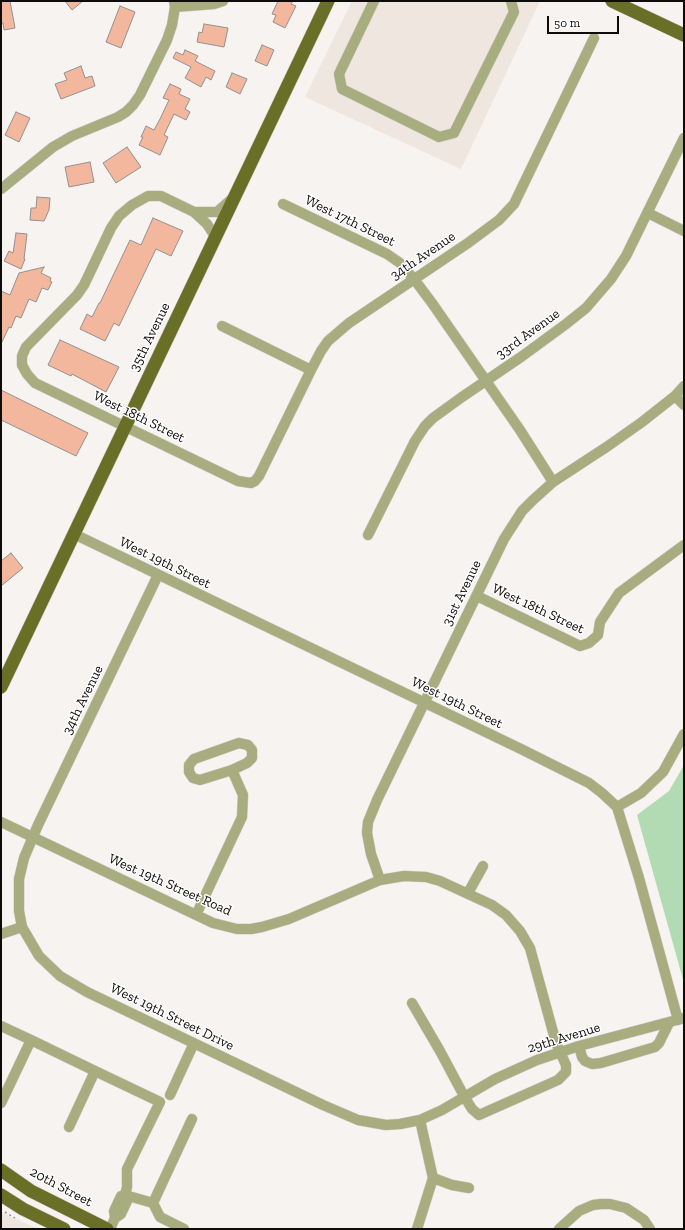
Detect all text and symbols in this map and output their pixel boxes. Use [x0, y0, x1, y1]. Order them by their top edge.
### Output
scale bar [549, 8, 621, 34]
text: 50 m [554, 16, 580, 30]
street label: West 17th Street [302, 192, 398, 250]
street label: 34th Avenue [387, 228, 459, 284]
street label: 35th Avenue [126, 300, 174, 374]
street label: 33rd Avenue [493, 305, 563, 363]
street label: West 18th Street [91, 388, 187, 446]
street label: West 19th Street [117, 534, 213, 592]
street label: 31st Avenue [439, 557, 485, 629]
street label: West 18th Street [489, 580, 587, 638]
street label: 34th Avenue [59, 663, 107, 737]
street label: West 19th Street [409, 674, 505, 732]
street label: West 19th Street Road [106, 850, 234, 920]
street label: West 19th Street Drive [107, 980, 237, 1054]
street label: 29th Avenue [526, 1019, 602, 1057]
street label: 20th Street [27, 1164, 95, 1210]

